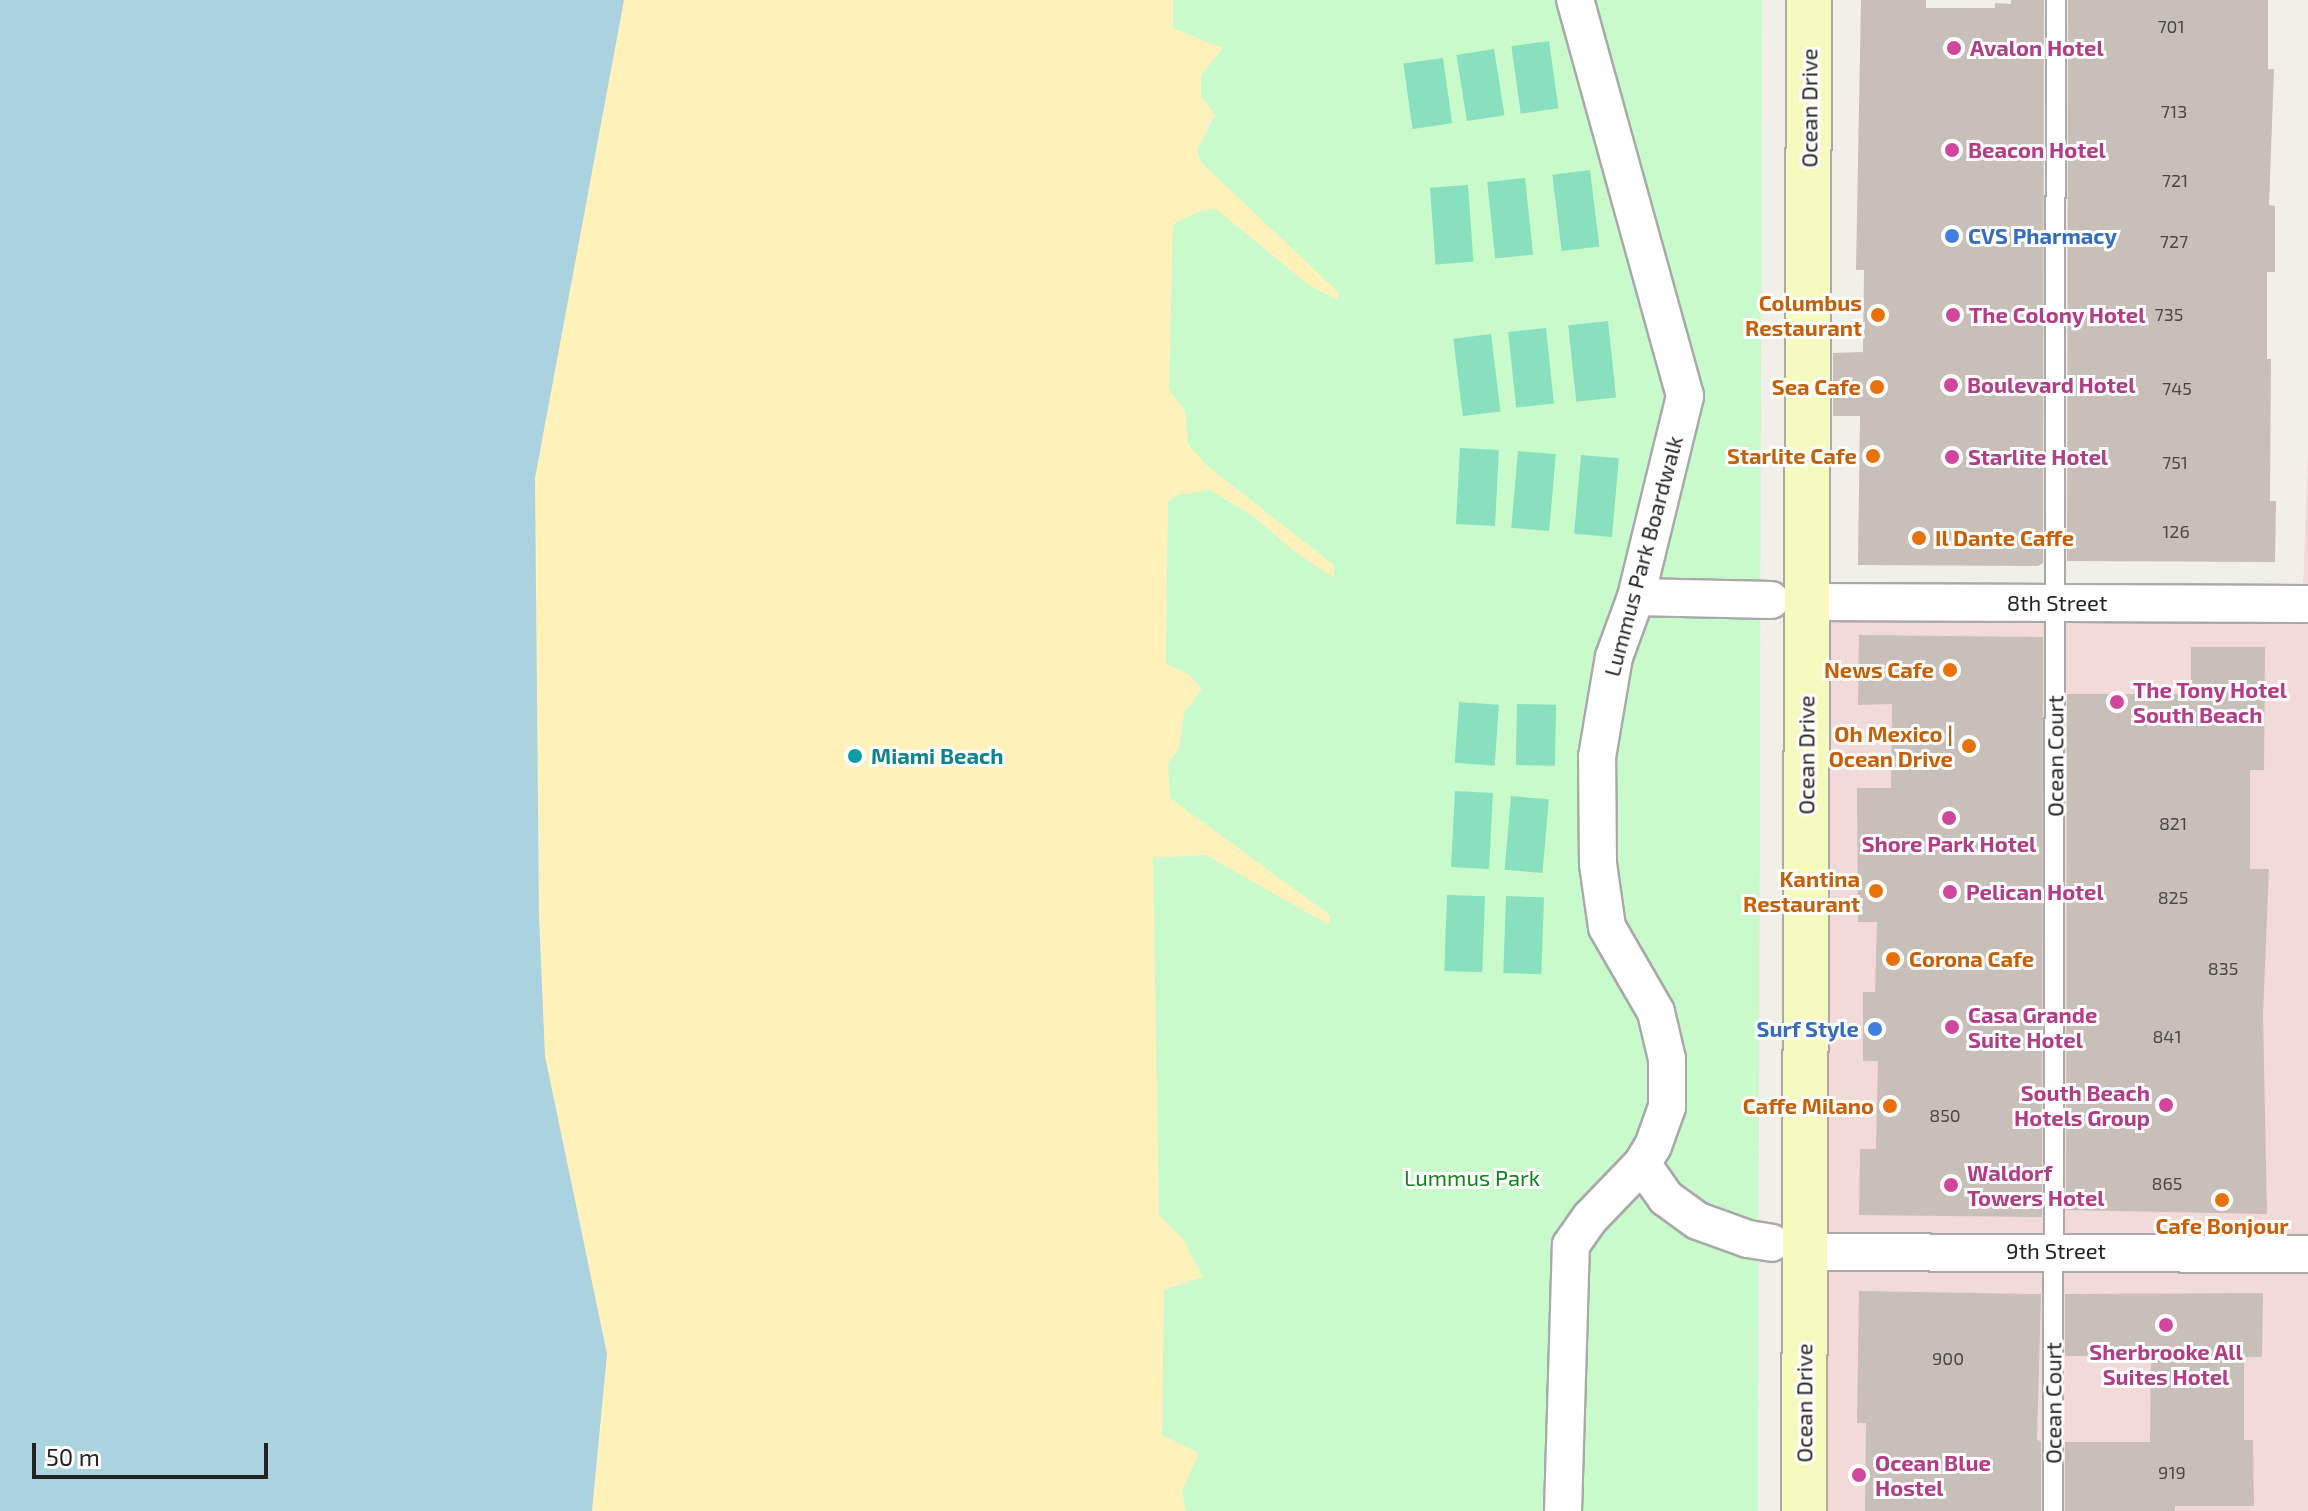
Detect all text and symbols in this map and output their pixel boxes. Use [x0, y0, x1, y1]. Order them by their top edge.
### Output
house number: 701 [2157, 15, 2185, 37]
place label: Avalon Hotel [1970, 35, 2104, 61]
marker: Avalon Hotel [1945, 39, 1963, 57]
street label: Ocean Drive [1796, 48, 1822, 168]
house number: 713 [2161, 100, 2187, 122]
place label: Beacon Hotel [1968, 137, 2106, 163]
marker: Beacon Hotel [1943, 141, 1961, 159]
house number: 721 [2162, 169, 2188, 191]
place label: CVS Pharmacy [1968, 223, 2117, 249]
marker: CVS Pharmacy [1943, 227, 1961, 245]
house number: 727 [2160, 230, 2188, 252]
place label: Columbus Restaurant [1745, 289, 1862, 340]
place label: The Colony Hotel [1969, 302, 2146, 328]
house number: 735 [2155, 303, 2183, 325]
marker: Columbus Restaurant [1869, 306, 1887, 324]
marker: The Colony Hotel [1944, 306, 1962, 324]
place label: Boulevard Hotel [1967, 372, 2135, 398]
place label: Sea Cafe [1772, 374, 1861, 400]
marker: Boulevard Hotel [1942, 376, 1960, 394]
house number: 745 [2162, 377, 2192, 399]
marker: Sea Cafe [1868, 378, 1886, 396]
street label: Lummus Park Boardwalk [1598, 433, 1688, 679]
place label: Starlite Cafe [1727, 443, 1857, 469]
place label: Starlite Hotel [1968, 444, 2108, 470]
marker: Starlite Cafe [1864, 447, 1882, 465]
marker: Starlite Hotel [1943, 448, 1961, 466]
house number: 751 [2162, 451, 2188, 473]
house number: 126 [2162, 520, 2190, 542]
place label: Il Dante Caffe [1935, 525, 2075, 551]
marker: Il Dante Caffe [1910, 529, 1928, 547]
street label: 8th Street [2007, 590, 2107, 616]
place label: News Cafe [1824, 657, 1934, 683]
marker: News Cafe [1941, 661, 1959, 679]
place label: The Tony Hotel South Beach [2133, 676, 2288, 728]
marker: The Tony Hotel South Beach [2108, 693, 2126, 711]
street label: Ocean Drive [1793, 695, 1819, 815]
street label: Ocean Court [2042, 695, 2068, 817]
place label: Oh Mexico | Ocean Drive [1829, 720, 1953, 772]
marker: Oh Mexico | Ocean Drive [1960, 737, 1978, 755]
place label: Miami Beach [871, 743, 1003, 769]
marker: Miami Beach [846, 747, 864, 765]
marker: Shore Park Hotel [1940, 809, 1958, 827]
house number: 821 [2159, 812, 2187, 834]
place label: Shore Park Hotel [1862, 831, 2036, 857]
place label: Kantina Restaurant [1743, 865, 1860, 916]
place label: Pelican Hotel [1966, 879, 2104, 905]
marker: Kantina Restaurant [1867, 882, 1885, 900]
marker: Pelican Hotel [1941, 883, 1959, 901]
house number: 825 [2158, 886, 2188, 908]
place label: Corona Cafe [1909, 946, 2034, 972]
marker: Corona Cafe [1884, 950, 1902, 968]
house number: 835 [2208, 957, 2238, 979]
place label: Casa Grande Suite Hotel [1968, 1001, 2097, 1052]
place label: Surf Style [1756, 1016, 1859, 1042]
marker: Casa Grande Suite Hotel [1943, 1018, 1961, 1036]
marker: Surf Style [1866, 1020, 1884, 1038]
house number: 841 [2152, 1025, 2182, 1047]
place label: South Beach Hotels Group [2014, 1079, 2150, 1130]
place label: Caffe Milano [1743, 1093, 1874, 1119]
marker: South Beach Hotels Group [2157, 1096, 2175, 1114]
marker: Caffe Milano [1881, 1097, 1899, 1115]
house number: 850 [1929, 1104, 1961, 1126]
place label: Waldorf Towers Hotel [1967, 1159, 2105, 1210]
park label: Lummus Park [1404, 1165, 1540, 1191]
house number: 865 [2152, 1172, 2182, 1194]
marker: Waldorf Towers Hotel [1942, 1176, 1960, 1194]
marker: Cafe Bonjour [2213, 1191, 2231, 1209]
place label: Cafe Bonjour [2155, 1213, 2289, 1239]
street label: 9th Street [2006, 1238, 2106, 1264]
marker: Sherbrooke All Suites Hotel [2157, 1316, 2175, 1334]
place label: Sherbrooke All Suites Hotel [2089, 1338, 2243, 1390]
street label: Ocean Court [2040, 1342, 2066, 1464]
street label: Ocean Drive [1791, 1343, 1817, 1463]
house number: 900 [1932, 1347, 1964, 1369]
scale bar [36, 1427, 272, 1477]
text: 50 m [46, 1442, 100, 1471]
place label: Ocean Blue Hostel [1875, 1449, 1991, 1500]
house number: 919 [2158, 1461, 2186, 1483]
marker: Ocean Blue Hostel [1850, 1466, 1868, 1484]

